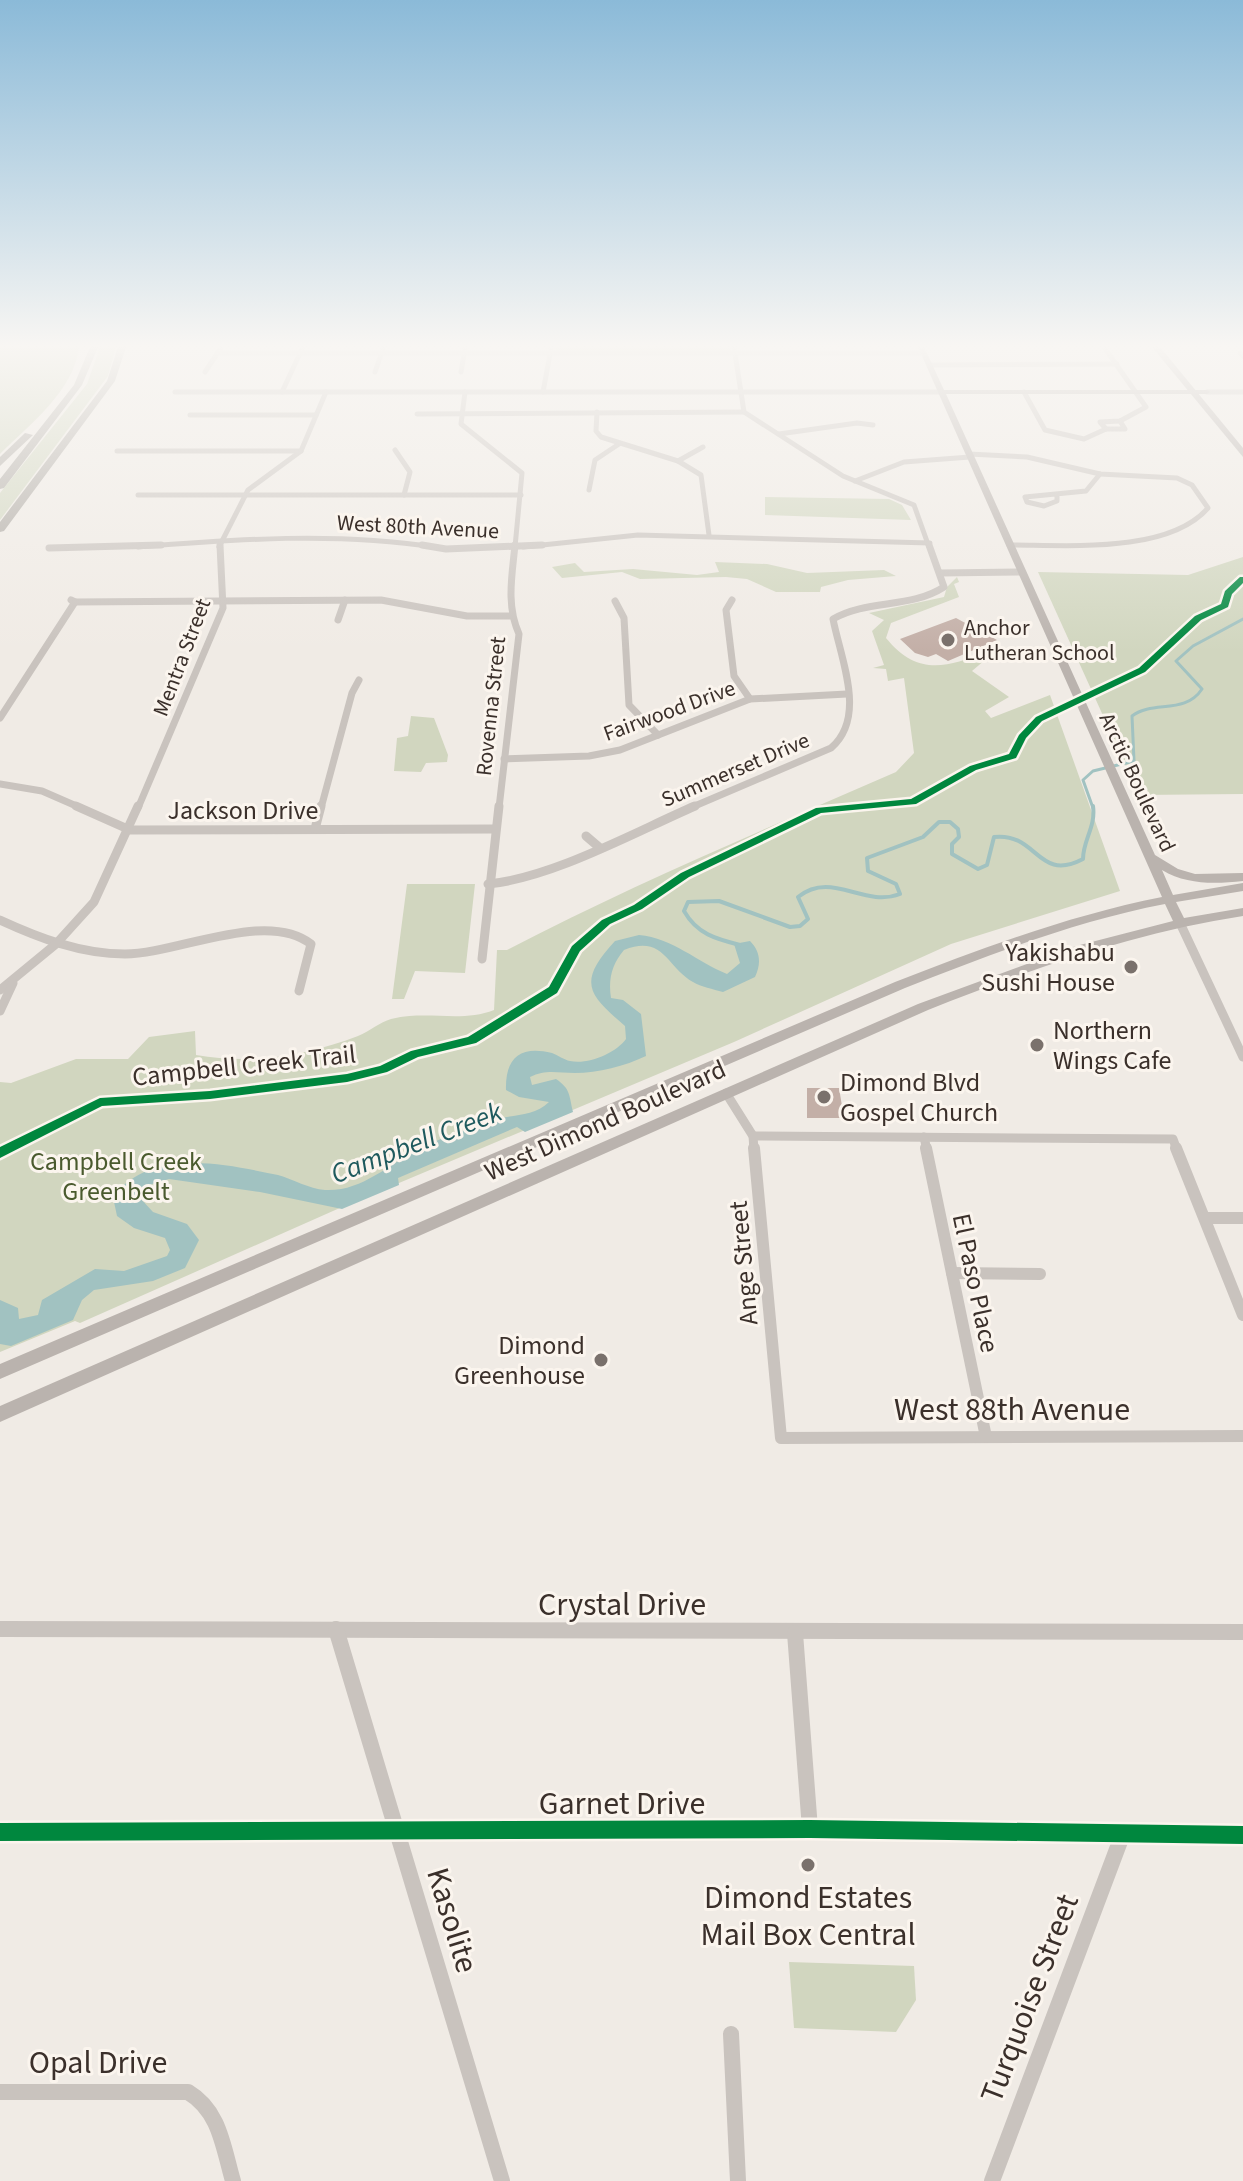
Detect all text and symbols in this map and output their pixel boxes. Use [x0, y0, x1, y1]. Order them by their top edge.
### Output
street label: West 80th Avenue [336, 507, 500, 547]
street label: Mentra Street [145, 593, 219, 721]
place label: Anchor Lutheran School [964, 612, 1115, 669]
marker: Anchor Lutheran School [939, 631, 957, 649]
street label: Rovenna Street [468, 634, 514, 777]
street label: Fairwood Drive [599, 672, 740, 750]
street label: Arctic Boulevard [1091, 707, 1183, 857]
street label: Summerset Drive [656, 724, 814, 816]
street label: Jackson Drive [167, 792, 319, 829]
place label: Yakishabu Sushi House [981, 934, 1115, 1001]
marker: Yakishabu Sushi House [1122, 958, 1140, 976]
place label: Northern Wings Cafe [1053, 1012, 1171, 1079]
street label: Campbell Creek Trail [131, 1035, 358, 1096]
marker: Northern Wings Cafe [1028, 1036, 1046, 1054]
street label: West Dimond Boulevard [479, 1051, 732, 1190]
place label: Dimond Blvd Gospel Church [840, 1064, 998, 1131]
marker: Dimond Blvd Gospel Church [815, 1088, 833, 1106]
water label: Campbell Creek [325, 1092, 508, 1194]
park label: Campbell Creek Greenbelt [30, 1143, 202, 1210]
street label: Ange Street [720, 1199, 767, 1326]
street label: El Paso Place [943, 1210, 1008, 1356]
place label: Dimond Greenhouse [454, 1327, 585, 1394]
marker: Dimond Greenhouse [592, 1351, 610, 1369]
street label: West 88th Avenue [894, 1387, 1130, 1433]
street label: Crystal Drive [538, 1582, 706, 1628]
street label: Garnet Drive [539, 1781, 705, 1827]
marker: Dimond Estates Mail Box Central [799, 1856, 817, 1874]
street label: Kasolite [414, 1862, 490, 1979]
place label: Dimond Estates Mail Box Central [700, 1875, 916, 1958]
street label: Turquoise Street [969, 1887, 1091, 2109]
street label: Opal Drive [29, 2040, 167, 2086]

